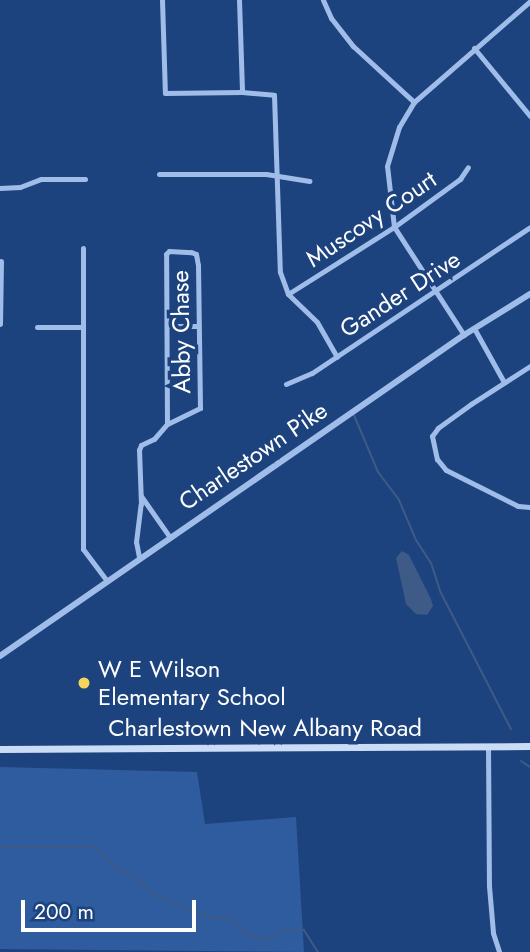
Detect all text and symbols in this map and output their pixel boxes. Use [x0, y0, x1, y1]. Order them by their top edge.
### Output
street label: Muscovy Court [300, 165, 442, 273]
street label: Gander Drive [334, 244, 466, 344]
street label: Abby Chase [166, 270, 196, 394]
street label: Charlestown Pike [173, 396, 333, 516]
place label: W E Wilson Elementary School [98, 655, 286, 711]
marker: W E Wilson Elementary School [76, 675, 92, 691]
street label: Charlestown New Albany Road [108, 714, 422, 742]
scale bar [24, 886, 200, 930]
text: 200 m [34, 897, 94, 927]

